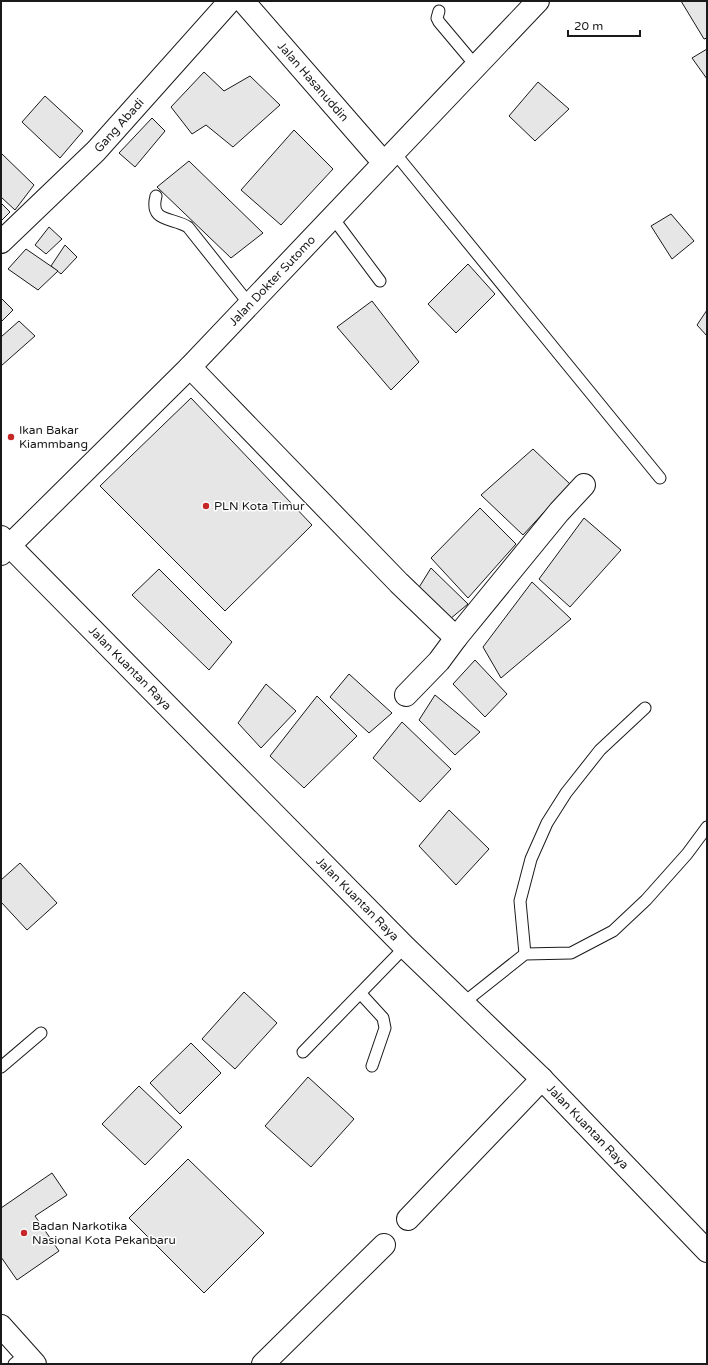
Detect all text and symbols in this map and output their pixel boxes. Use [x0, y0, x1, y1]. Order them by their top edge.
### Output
scale bar [568, 12, 640, 38]
text: 20 m [574, 19, 603, 33]
street label: Jalan Hasanuddin [275, 39, 352, 124]
street label: Gang Abadi [91, 95, 147, 155]
street label: Jalan Dokter Sutomo [226, 233, 318, 329]
place label: Ikan Bakar Kiammbang [19, 423, 88, 451]
marker: Ikan Bakar Kiammbang [6, 432, 16, 442]
place label: PLN Kota Timur [214, 499, 305, 513]
marker: PLN Kota Timur [201, 501, 211, 511]
street label: Jalan Kuantan Raya [86, 623, 174, 713]
street label: Jalan Kuantan Raya [313, 854, 402, 944]
street label: Jalan Kuantan Raya [544, 1082, 632, 1172]
place label: Badan Narkotika Nasional Kota Pekanbaru [32, 1219, 176, 1247]
marker: Badan Narkotika Nasional Kota Pekanbaru [19, 1228, 29, 1238]

